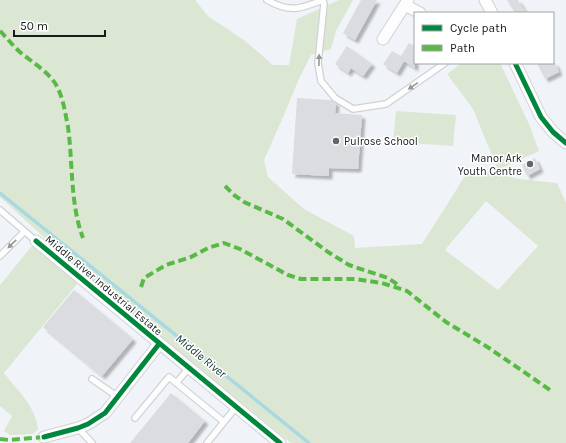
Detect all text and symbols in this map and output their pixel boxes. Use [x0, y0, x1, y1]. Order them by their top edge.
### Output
scale bar [14, 12, 105, 38]
legend [414, 12, 554, 64]
text: 50 m [20, 19, 48, 33]
text: Cycle path [450, 21, 507, 35]
text: Path [450, 41, 475, 55]
one-way arrow [316, 53, 322, 66]
one-way arrow [408, 81, 418, 89]
place label: Pulrose School [344, 135, 418, 148]
marker: Pulrose School [331, 136, 341, 146]
place label: Manor Ark Youth Centre [458, 152, 522, 178]
marker: Manor Ark Youth Centre [525, 159, 535, 169]
street label: Middle River Industrial Estate [43, 233, 165, 338]
one-way arrow [7, 239, 17, 249]
water label: Middle River [173, 331, 230, 381]

